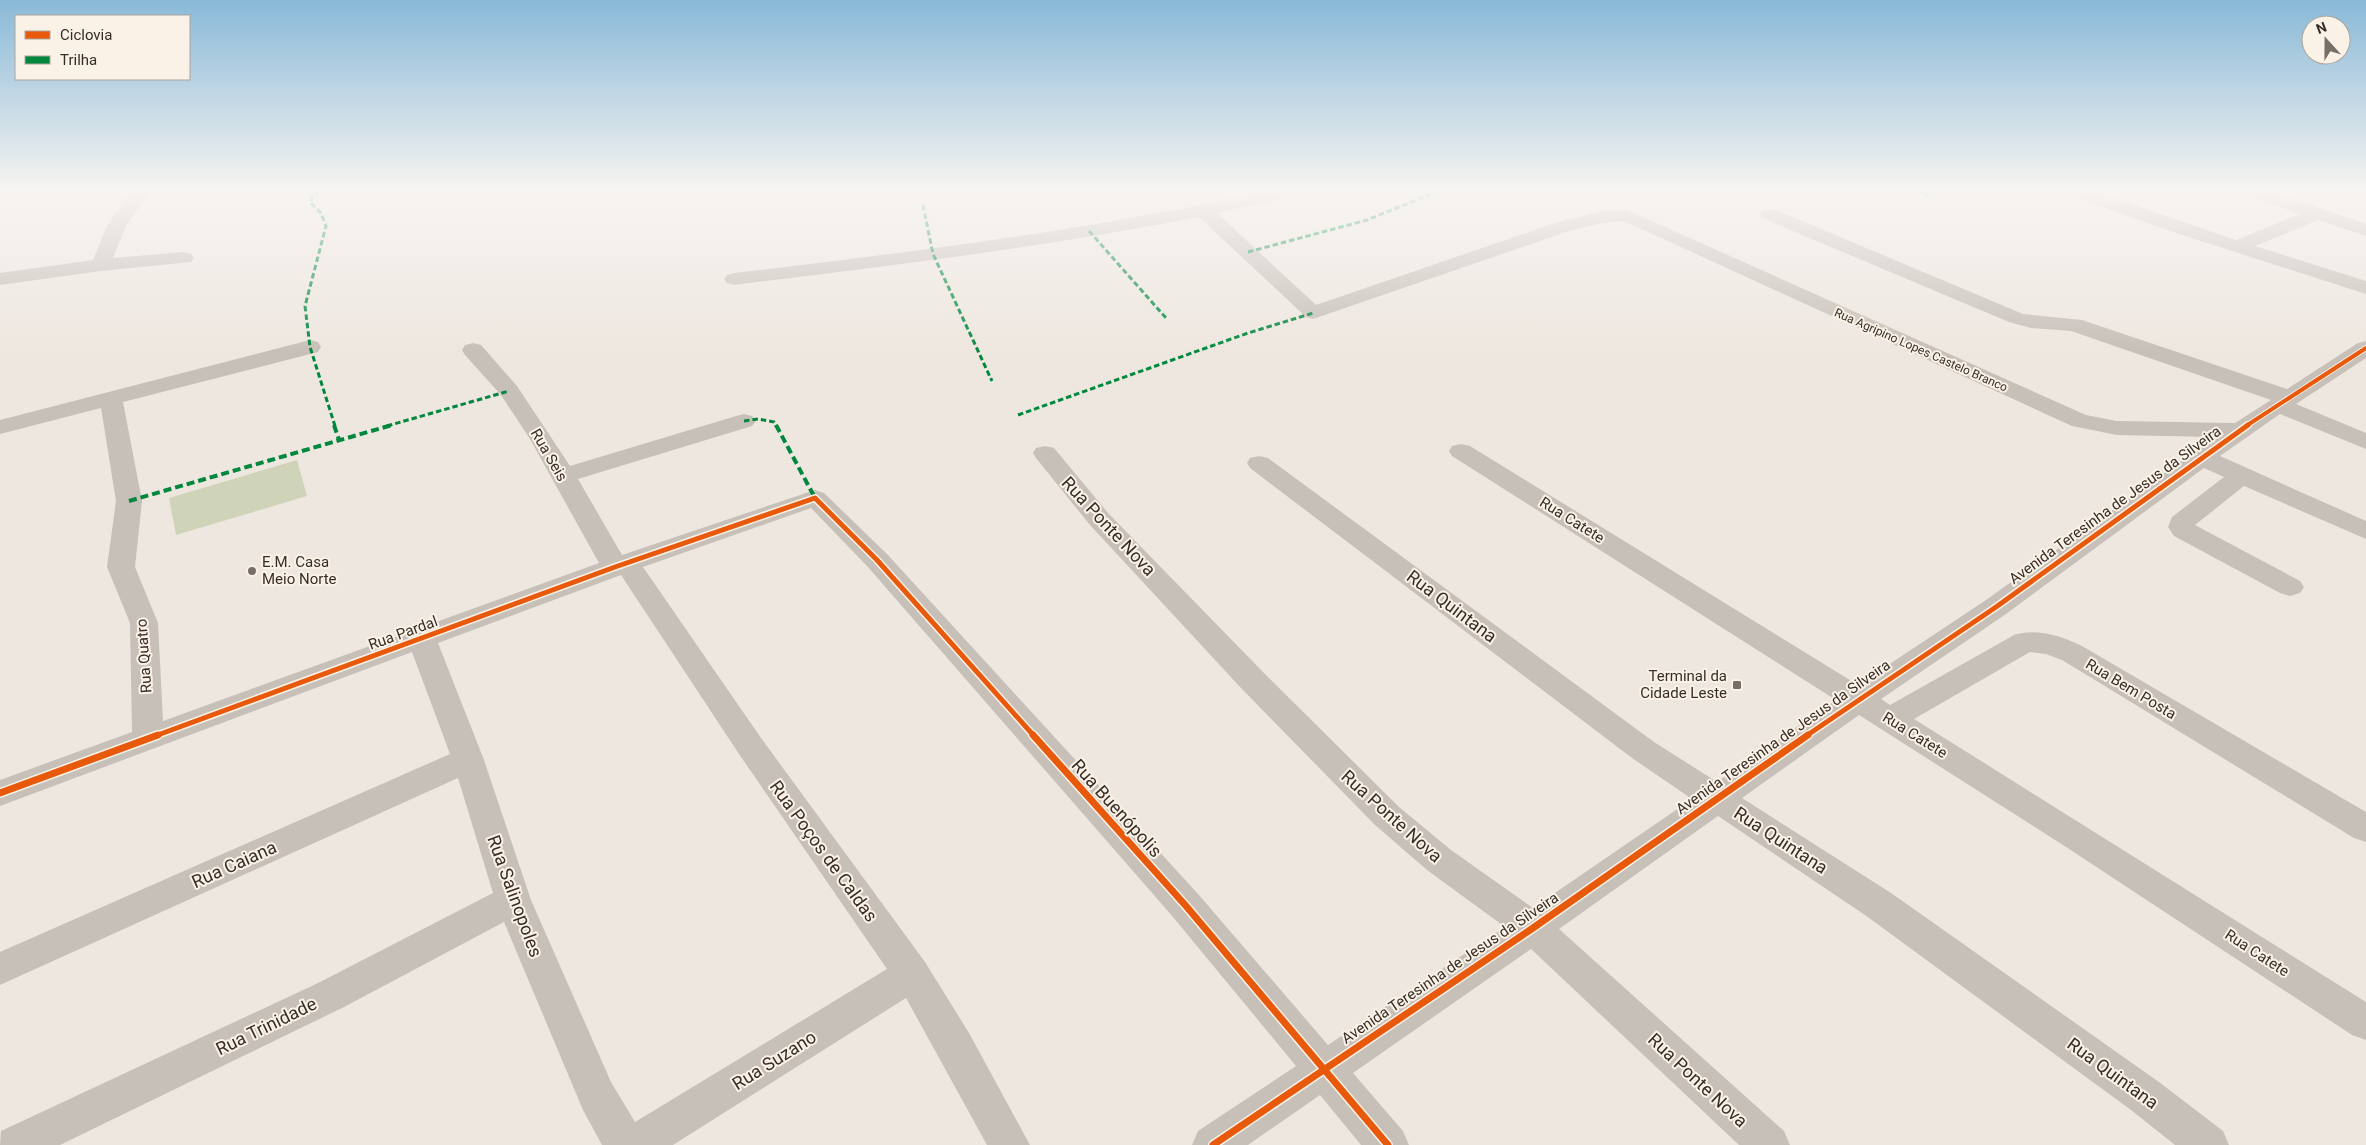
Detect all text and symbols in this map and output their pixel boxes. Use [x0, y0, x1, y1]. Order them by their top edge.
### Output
legend [15, 15, 190, 80]
north arrow [2301, 15, 2351, 65]
text: N [2314, 19, 2329, 37]
text: Ciclovia [60, 26, 112, 44]
text: Trilha [60, 51, 97, 69]
street label: Rua Agripino Lopes Castelo Branco [1832, 305, 2010, 395]
street label: Avenida Teresinha de Jesus da Silveira [2006, 422, 2224, 588]
street label: Rua Seis [527, 426, 571, 484]
street label: Rua Ponte Nova [1058, 472, 1160, 580]
street label: Rua Catete [1536, 493, 1608, 547]
place label: E.M. Casa Meio Norte [262, 553, 337, 588]
marker: E.M. Casa Meio Norte [246, 565, 258, 577]
street label: Rua Quintana [1403, 565, 1501, 647]
street label: Rua Pardal [366, 612, 440, 654]
street label: Rua Quatro [132, 618, 156, 694]
street label: Rua Bem Posta [2083, 655, 2179, 723]
street label: Avenida Teresinha de Jesus da Silveira [1672, 656, 1894, 818]
place label: Terminal da Cidade Leste [1640, 667, 1727, 702]
marker: Terminal da Cidade Leste [1731, 679, 1743, 691]
street label: Rua Catete [1879, 708, 1951, 762]
street label: Rua Buenópolis [1068, 755, 1166, 861]
street label: Rua Ponte Nova [1337, 765, 1447, 867]
street label: Rua Poços de Caldas [766, 776, 882, 926]
street label: Rua Quintana [1730, 802, 1832, 878]
street label: Rua Salinopoles [483, 832, 547, 960]
street label: Rua Caiana [188, 836, 280, 892]
street label: Avenida Teresinha de Jesus da Silveira [1338, 889, 1562, 1047]
street label: Rua Catete [2221, 926, 2293, 980]
street label: Rua Trinidade [212, 993, 320, 1059]
street label: Rua Suzano [728, 1026, 820, 1094]
street label: Rua Ponte Nova [1644, 1029, 1752, 1131]
street label: Rua Quintana [2063, 1033, 2163, 1113]

